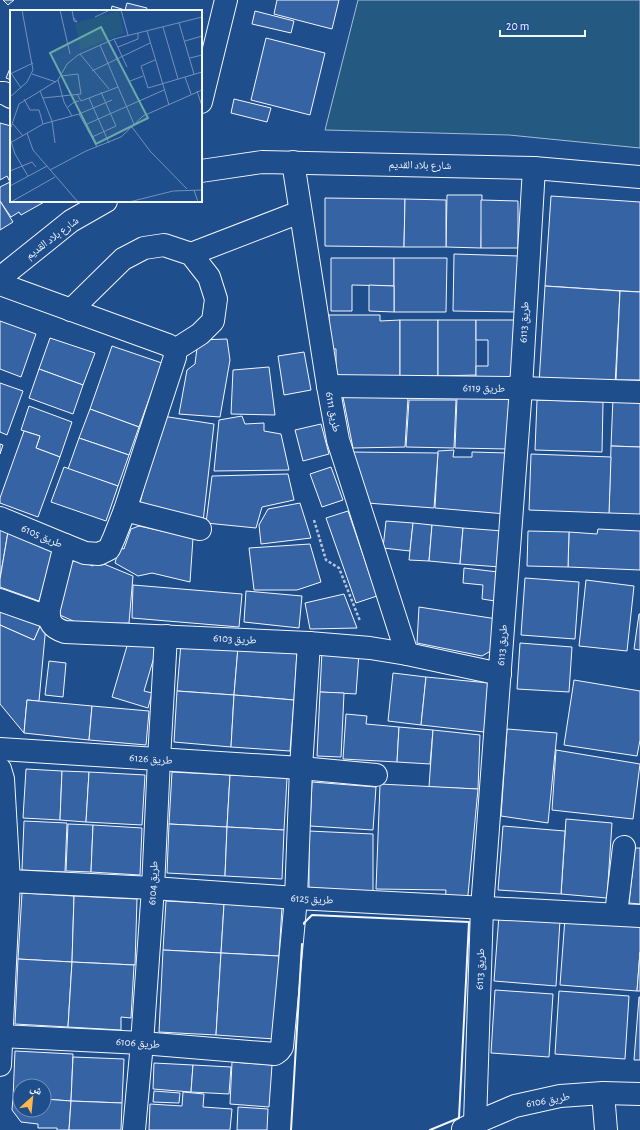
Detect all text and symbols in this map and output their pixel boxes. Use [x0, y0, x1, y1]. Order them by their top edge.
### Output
inset map [10, 10, 202, 202]
scale bar [500, 12, 585, 38]
text: 20 m [506, 20, 529, 32]
street label: شارع بلاد القديم [388, 159, 452, 173]
street label: شارع بلاد القديم [24, 215, 82, 263]
street label: طريق 6113 [517, 301, 532, 343]
street label: طريق 6119 [463, 382, 505, 395]
street label: طريق 6111 [323, 391, 342, 433]
street label: طريق 6105 [19, 522, 64, 551]
street label: طريق 6113 [495, 624, 510, 666]
street label: طريق 6103 [213, 632, 257, 647]
street label: طريق 6126 [129, 752, 173, 767]
street label: طريق 6104 [146, 861, 161, 906]
street label: طريق 6125 [290, 892, 334, 907]
street label: طريق 6113 [474, 948, 487, 990]
street label: طريق 6106 [115, 1036, 160, 1051]
north arrow [12, 1078, 52, 1118]
text: ش [28, 1082, 44, 1099]
street label: طريق 6106 [525, 1091, 571, 1110]

